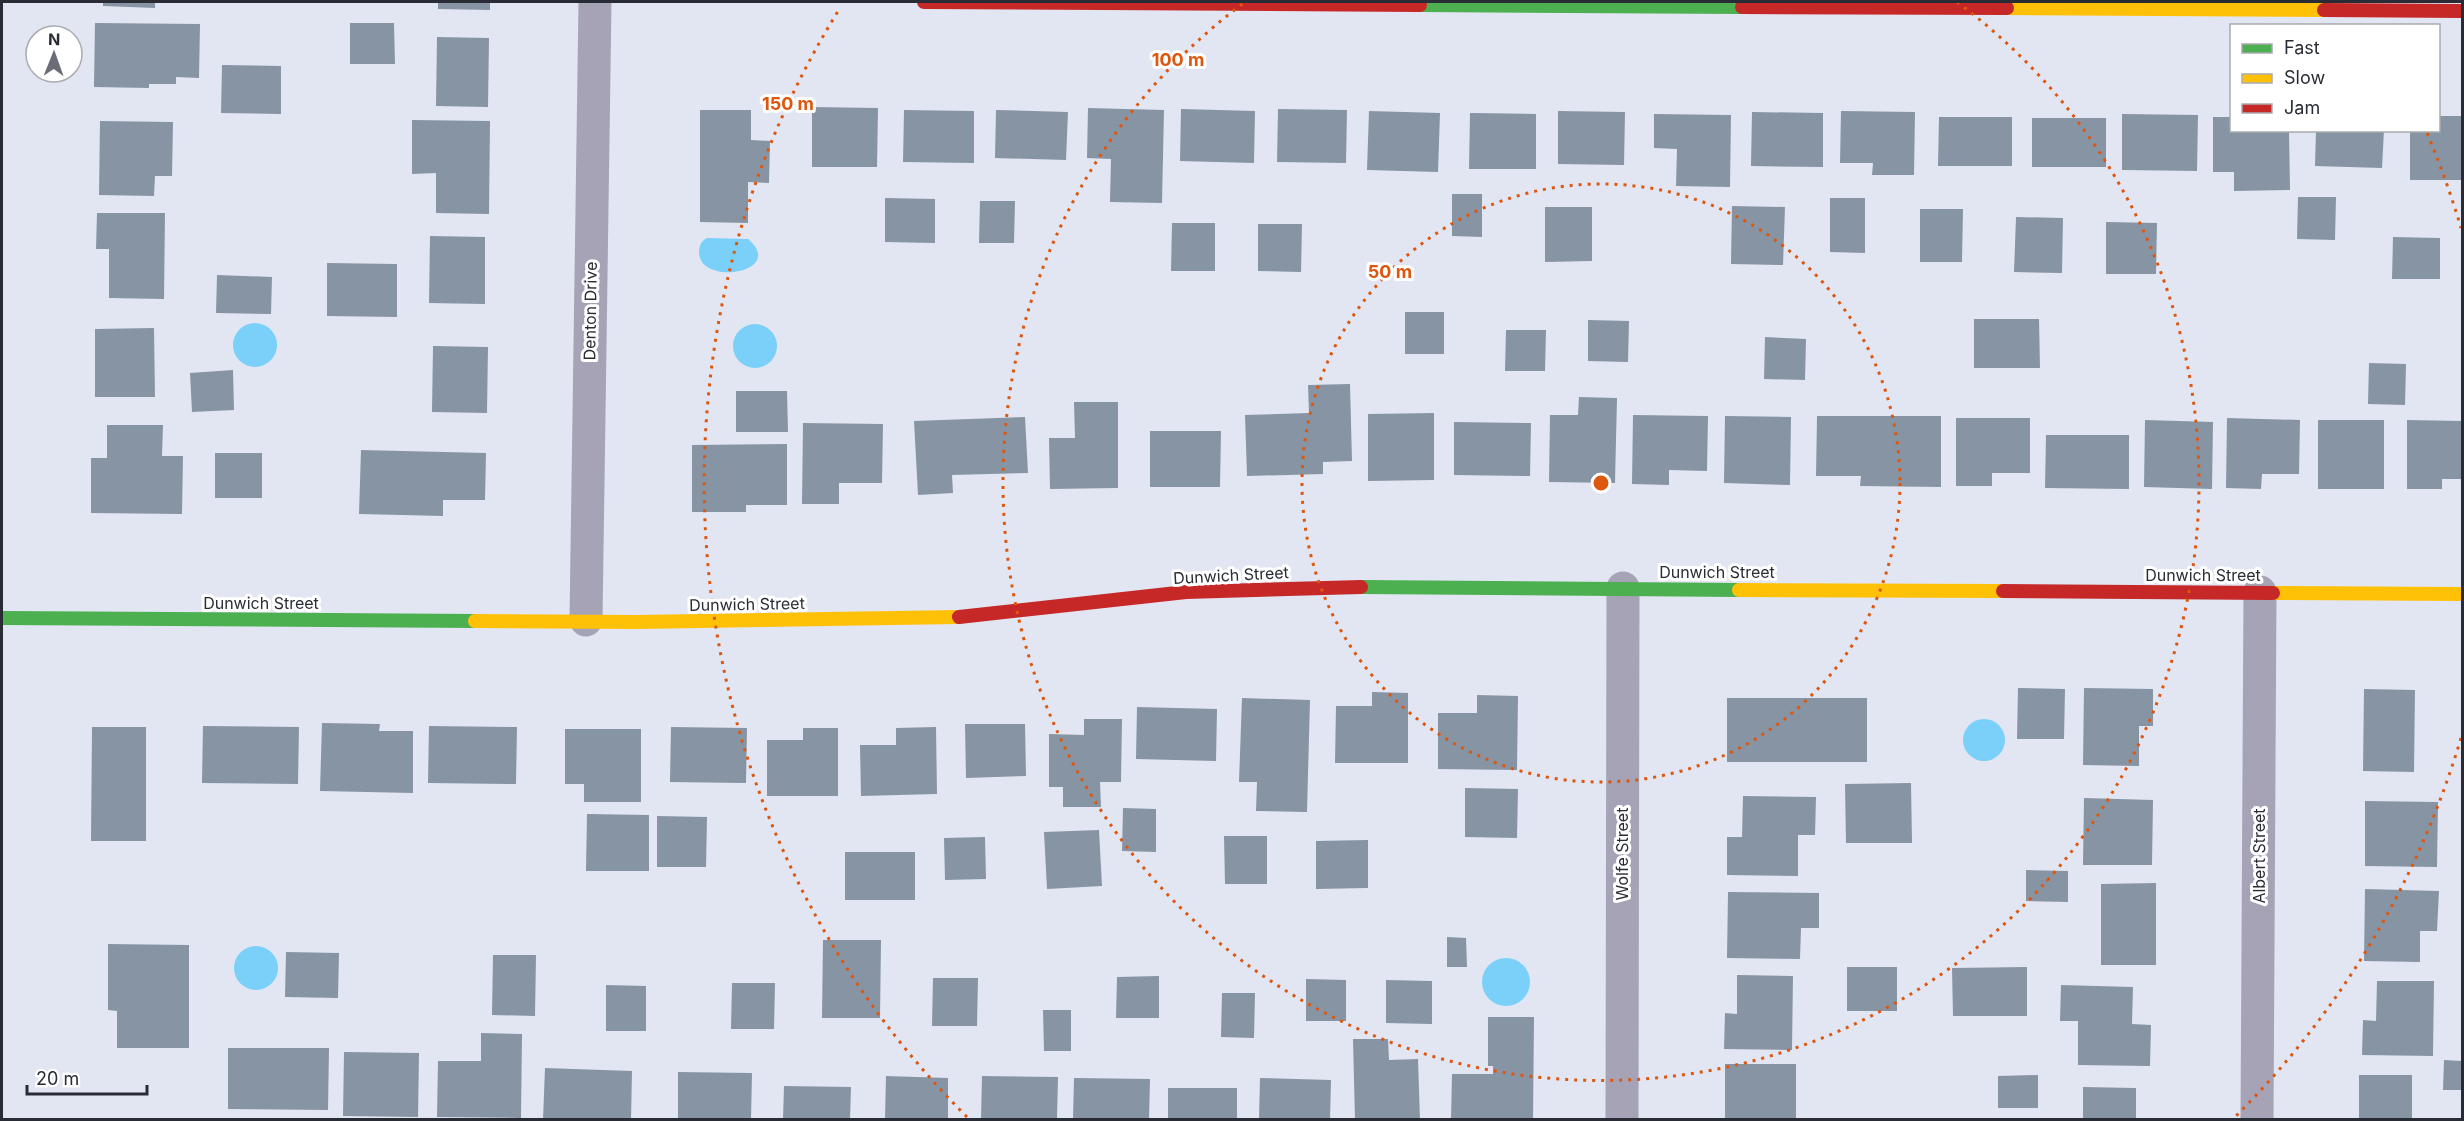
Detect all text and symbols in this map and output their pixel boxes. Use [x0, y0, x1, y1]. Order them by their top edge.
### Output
north arrow [24, 24, 84, 84]
legend [2230, 24, 2440, 132]
text: N [48, 29, 61, 49]
text: Fast [2284, 37, 2320, 58]
text: 100 m [1152, 49, 1204, 70]
text: Slow [2284, 67, 2325, 88]
text: 150 m [762, 93, 814, 114]
text: Jam [2284, 97, 2320, 118]
text: 50 m [1368, 261, 1412, 282]
street label: Denton Drive [579, 262, 601, 360]
centre of rings [1591, 473, 1611, 493]
street label: Dunwich Street [1173, 562, 1289, 588]
street label: Dunwich Street [1659, 562, 1775, 582]
street label: Dunwich Street [2145, 565, 2261, 585]
street label: Dunwich Street [203, 593, 319, 613]
street label: Dunwich Street [689, 593, 805, 615]
street label: Wolfe Street [1612, 808, 1632, 900]
street label: Albert Street [2249, 808, 2269, 904]
scale bar [27, 1058, 147, 1096]
text: 20 m [36, 1068, 79, 1089]

